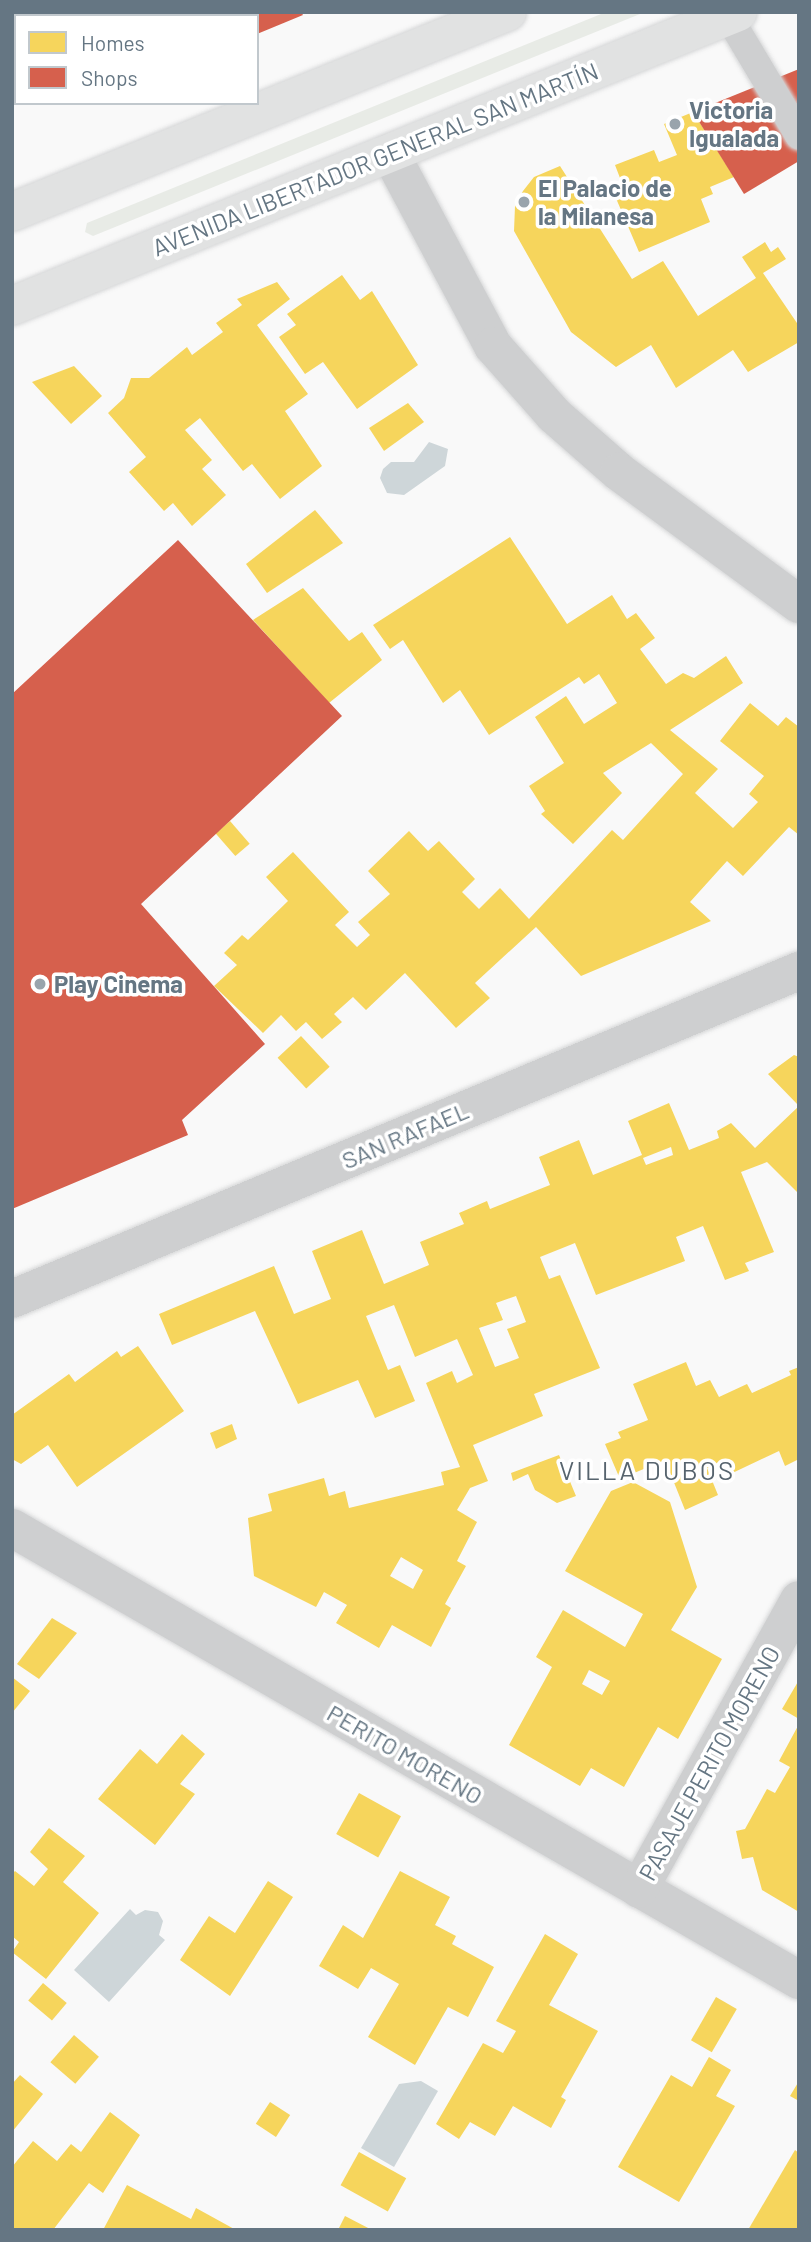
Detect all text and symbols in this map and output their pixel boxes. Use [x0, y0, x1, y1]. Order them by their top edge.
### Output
legend [14, 14, 259, 105]
text: Homes [81, 30, 145, 55]
street label: AVENIDA LIBERTADOR GENERAL SAN MARTÍN [148, 56, 602, 262]
text: Shops [81, 65, 138, 90]
place label: Victoria Igualada [689, 96, 779, 152]
marker: Victoria Igualada [667, 116, 683, 132]
place label: El Palacio de la Milanesa [538, 174, 672, 230]
marker: El Palacio de la Milanesa [516, 194, 532, 210]
place label: Play Cinema [54, 970, 183, 998]
marker: Play Cinema [32, 976, 48, 992]
street label: SAN RAFAEL [337, 1095, 473, 1175]
district label: VILLA DUBOS [560, 1454, 734, 1486]
street label: PASAJE PERITO MORENO [632, 1641, 786, 1885]
street label: PERITO MORENO [322, 1698, 488, 1810]

